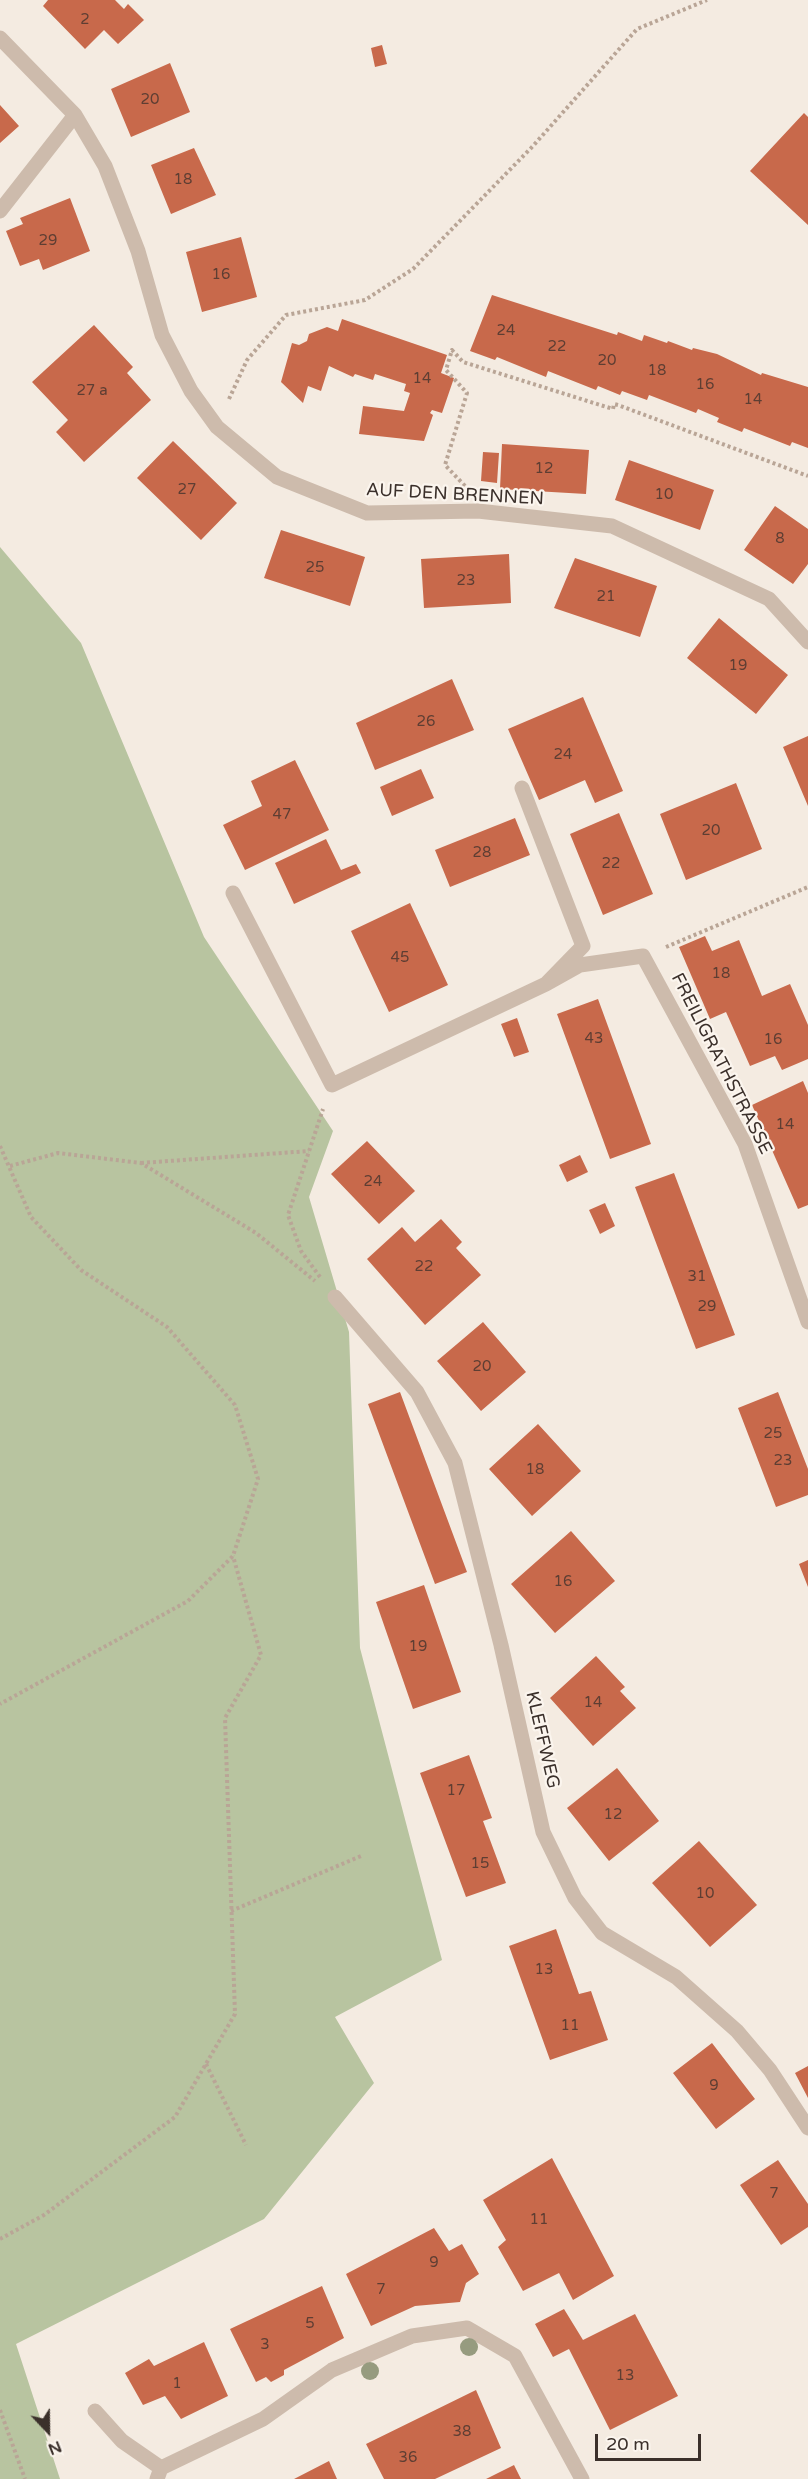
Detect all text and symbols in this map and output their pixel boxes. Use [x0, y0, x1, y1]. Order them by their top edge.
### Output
house number: 2 [80, 11, 90, 29]
house number: 20 [141, 91, 159, 109]
house number: 18 [174, 171, 192, 189]
house number: 29 [39, 232, 57, 250]
house number: 16 [212, 266, 230, 284]
house number: 24 [497, 322, 515, 340]
house number: 22 [548, 338, 566, 356]
house number: 20 [598, 352, 616, 370]
house number: 18 [648, 362, 666, 380]
house number: 14 [413, 370, 431, 388]
house number: 16 [696, 376, 714, 394]
house number: 27 a [76, 382, 108, 400]
house number: 14 [744, 391, 762, 409]
house number: 12 [535, 460, 553, 478]
street label: AUF DEN BRENNEN [366, 480, 544, 510]
house number: 27 [178, 481, 196, 499]
house number: 10 [655, 486, 673, 504]
house number: 8 [775, 530, 785, 548]
house number: 25 [306, 559, 324, 577]
house number: 23 [457, 572, 475, 590]
house number: 21 [597, 588, 615, 606]
house number: 19 [729, 657, 747, 675]
house number: 26 [417, 713, 435, 731]
house number: 24 [554, 746, 572, 764]
house number: 47 [273, 806, 291, 824]
house number: 20 [702, 822, 720, 840]
house number: 28 [473, 844, 491, 862]
house number: 22 [602, 855, 620, 873]
house number: 45 [391, 949, 409, 967]
house number: 18 [712, 965, 730, 983]
street label: FREILIGRATHSTRASSE [666, 970, 776, 1158]
house number: 43 [585, 1030, 603, 1048]
house number: 16 [764, 1031, 782, 1049]
house number: 14 [776, 1116, 794, 1134]
house number: 24 [364, 1173, 382, 1191]
house number: 22 [415, 1258, 433, 1276]
house number: 31 [688, 1268, 706, 1286]
house number: 29 [698, 1298, 716, 1316]
house number: 20 [473, 1358, 491, 1376]
house number: 25 [764, 1425, 782, 1443]
house number: 23 [774, 1452, 792, 1470]
house number: 18 [526, 1461, 544, 1479]
house number: 16 [554, 1573, 572, 1591]
house number: 19 [409, 1638, 427, 1656]
street label: KLEFFWEG [520, 1689, 564, 1791]
house number: 14 [584, 1694, 602, 1712]
house number: 17 [447, 1782, 465, 1800]
house number: 12 [604, 1806, 622, 1824]
house number: 15 [471, 1855, 489, 1873]
house number: 10 [696, 1885, 714, 1903]
house number: 13 [535, 1961, 553, 1979]
house number: 11 [561, 2017, 579, 2035]
house number: 9 [709, 2077, 719, 2095]
house number: 7 [769, 2185, 779, 2203]
house number: 11 [530, 2211, 548, 2229]
house number: 9 [429, 2254, 439, 2272]
house number: 7 [376, 2281, 386, 2299]
house number: 5 [305, 2315, 315, 2333]
house number: 3 [260, 2336, 270, 2354]
house number: 13 [616, 2367, 634, 2385]
house number: 1 [172, 2375, 182, 2393]
north arrow [18, 2401, 78, 2461]
scale bar [598, 2422, 704, 2460]
house number: 38 [453, 2423, 471, 2441]
text: 20 m [606, 2433, 650, 2455]
text: N [45, 2436, 64, 2459]
house number: 36 [399, 2449, 417, 2467]

